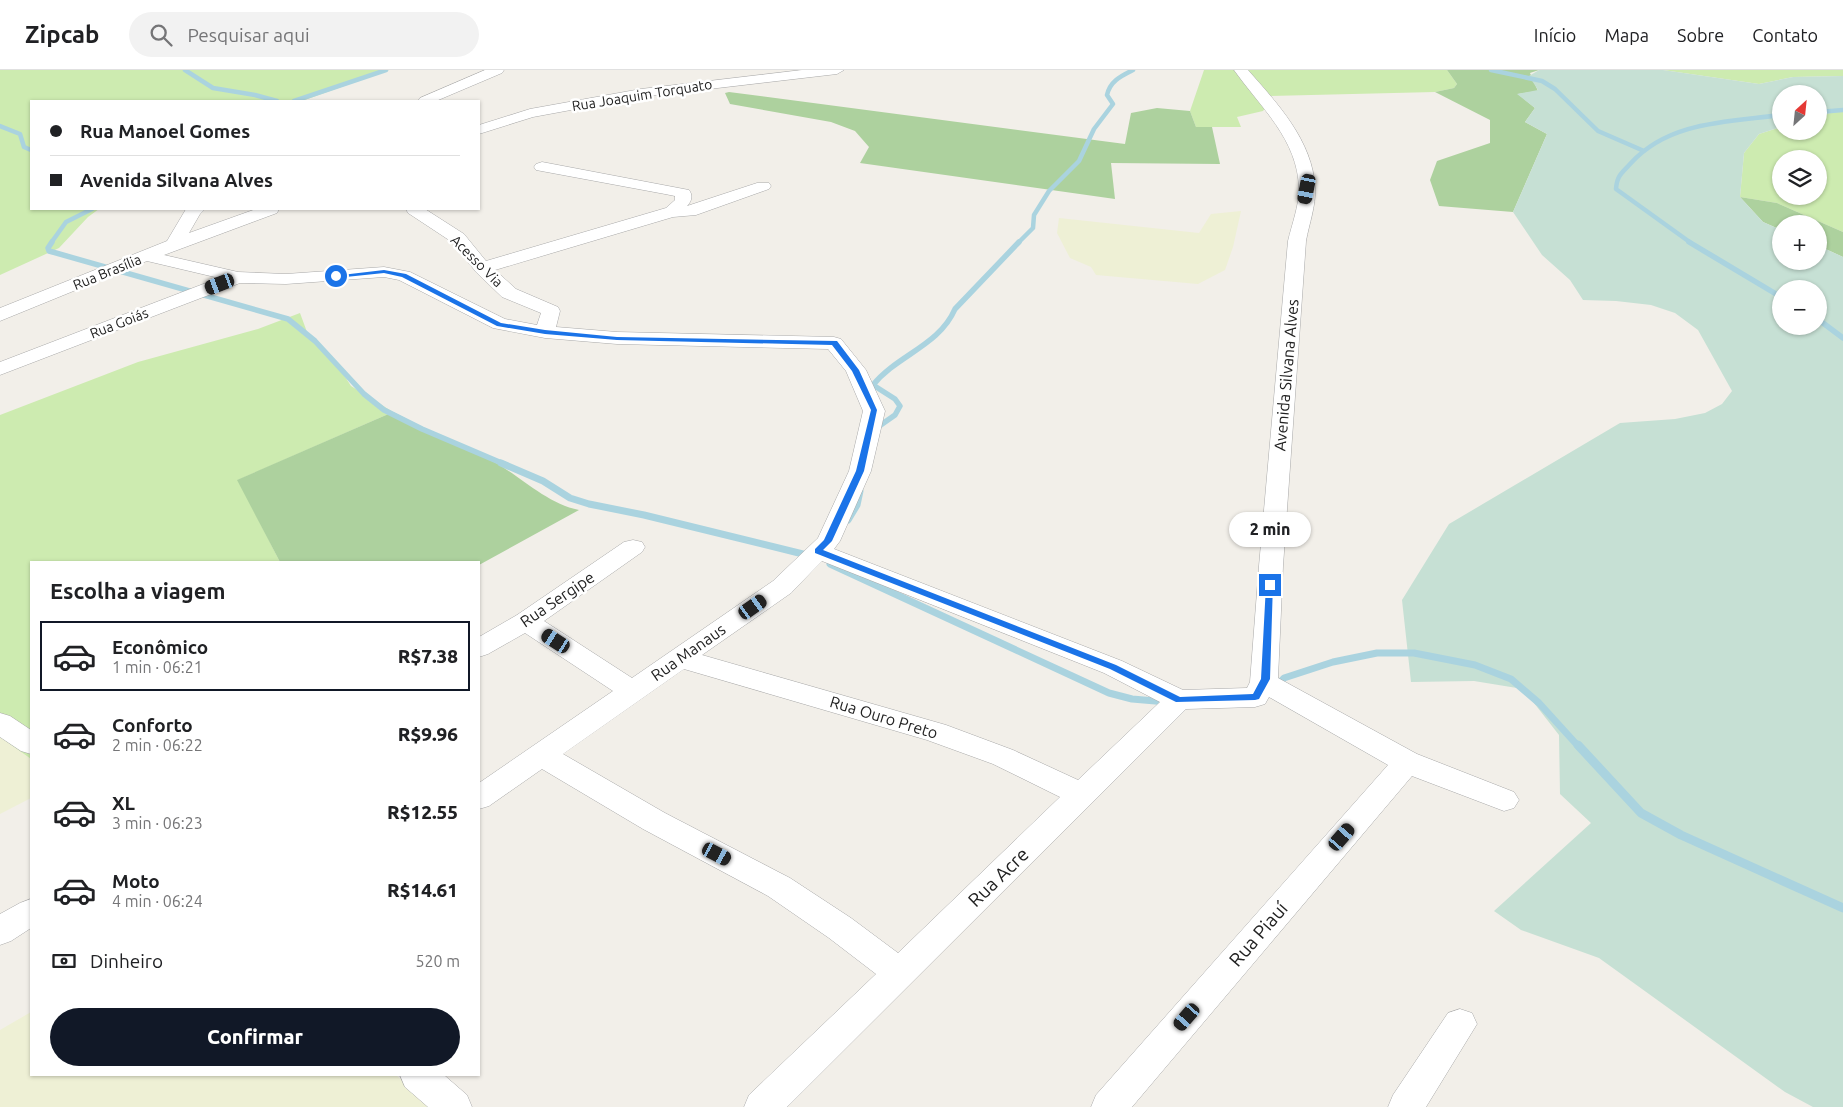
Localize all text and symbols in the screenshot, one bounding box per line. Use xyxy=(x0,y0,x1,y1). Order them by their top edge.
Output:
search box xyxy=(129,12,479,57)
text: Zipcab xyxy=(25,21,99,48)
icon: search xyxy=(147,21,175,49)
text: Pesquisar aqui xyxy=(187,24,310,46)
text: Início xyxy=(1534,25,1576,45)
text: Mapa xyxy=(1604,25,1649,45)
text: Sobre xyxy=(1677,25,1724,45)
text: Contato xyxy=(1752,25,1818,45)
street label: Rua Joaquim Torquato xyxy=(571,76,713,114)
north arrow xyxy=(1772,85,1828,140)
map controls xyxy=(1772,85,1827,335)
text: Rua Manoel Gomes xyxy=(80,120,250,142)
button: layers xyxy=(1772,150,1827,205)
text: Avenida Silvana Alves xyxy=(80,169,273,191)
car xyxy=(1296,173,1317,205)
button: + xyxy=(1772,215,1827,270)
street label: Acesso Via xyxy=(448,232,506,290)
street label: Rua Brasília xyxy=(71,251,143,293)
route start xyxy=(325,265,347,287)
car xyxy=(203,272,236,296)
button: − xyxy=(1772,280,1827,335)
street label: Avenida Silvana Alves xyxy=(1270,298,1302,452)
street label: Rua Goiás xyxy=(88,305,150,341)
callout: 2 min xyxy=(1229,512,1311,548)
text: 2 min xyxy=(1250,520,1290,538)
street label: Rua Sergipe xyxy=(517,568,597,630)
route end xyxy=(1259,574,1281,596)
text: Escolha a viagem xyxy=(50,578,225,603)
car xyxy=(736,592,769,622)
street label: Rua Manaus xyxy=(647,620,729,684)
car xyxy=(539,627,572,655)
icon: car xyxy=(52,634,97,679)
text: Econômico xyxy=(112,636,208,658)
text: R$7.38 xyxy=(398,645,458,667)
text: 1 min · 06:21 xyxy=(112,658,203,676)
street label: Rua Ouro Preto xyxy=(828,692,940,742)
icon: car xyxy=(52,712,97,757)
text: Conforto xyxy=(112,714,193,736)
text: R$9.96 xyxy=(398,723,458,745)
text: 2 min · 06:22 xyxy=(112,736,203,754)
icon: car xyxy=(52,790,97,835)
text: XL xyxy=(112,792,135,814)
text: R$12.55 xyxy=(387,801,458,823)
text: 3 min · 06:23 xyxy=(112,814,203,832)
car xyxy=(1326,821,1357,853)
car xyxy=(700,840,733,868)
street label: Rua Acre xyxy=(963,843,1033,911)
icon: car xyxy=(52,868,97,913)
text: Moto xyxy=(112,870,160,892)
text: R$14.61 xyxy=(387,879,458,901)
text: 4 min · 06:24 xyxy=(112,892,203,910)
street label: Rua Piauí xyxy=(1224,897,1292,971)
icon: cash xyxy=(50,947,78,975)
text: Dinheiro xyxy=(90,950,163,972)
text: 520 m xyxy=(415,952,460,970)
car xyxy=(1171,1001,1202,1033)
button: Confirmar xyxy=(50,1008,460,1066)

